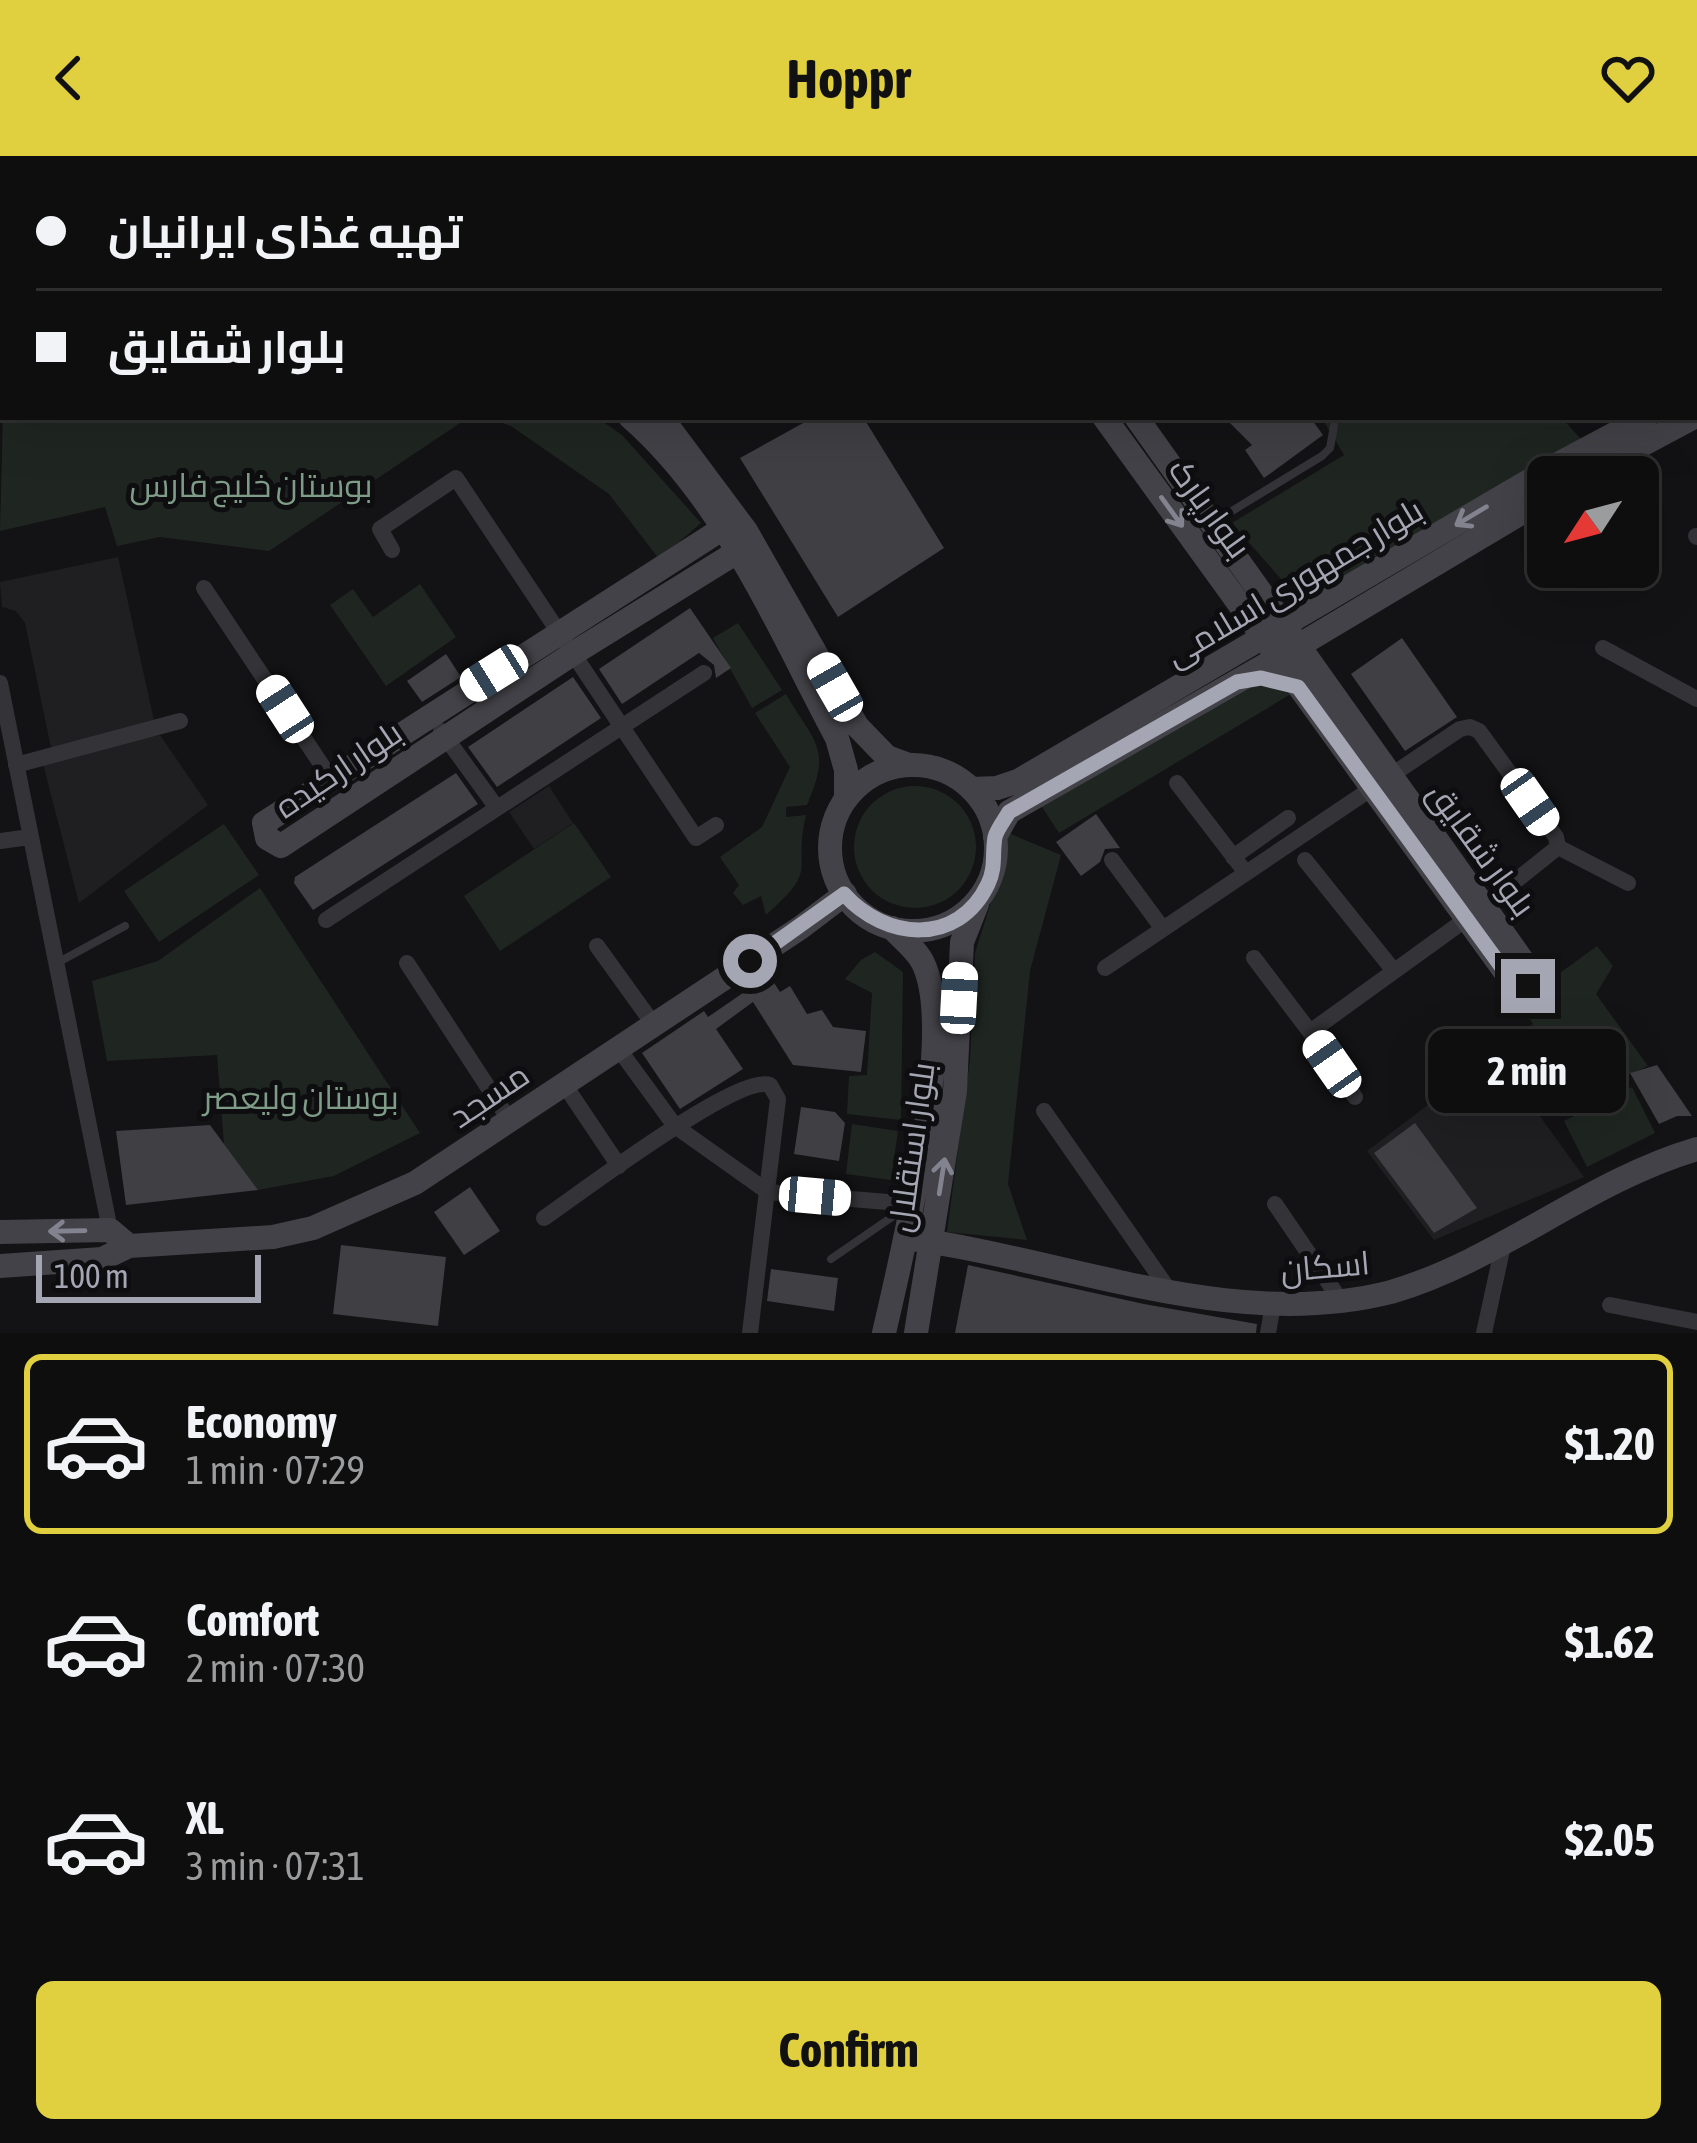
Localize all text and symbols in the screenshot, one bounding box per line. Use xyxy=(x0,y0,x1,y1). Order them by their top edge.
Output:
icon: back xyxy=(36,45,102,111)
icon: heart xyxy=(1595,45,1661,111)
text: Hoppr xyxy=(787,48,910,109)
text: تهیه غذای ایرانیان xyxy=(108,206,462,258)
text: بلوار شقایق xyxy=(108,321,346,373)
street label: بلوار پارک xyxy=(1159,451,1259,567)
north arrow xyxy=(1527,456,1659,588)
map controls xyxy=(1527,456,1659,588)
park label: بوستان خلیج فارس xyxy=(130,466,372,508)
street label: بلوار جمهوری اسلامی xyxy=(1159,490,1430,675)
one-way arrow xyxy=(1159,495,1185,528)
one-way arrow xyxy=(1454,504,1489,528)
car xyxy=(454,639,534,707)
car xyxy=(801,647,869,727)
car xyxy=(250,669,320,749)
street label: بلوار ارکیده xyxy=(267,713,409,826)
car xyxy=(1495,762,1565,842)
street label: بلوار شقایق xyxy=(1419,775,1543,925)
route start xyxy=(723,934,777,988)
route end xyxy=(1501,959,1555,1013)
car xyxy=(939,961,979,1035)
car xyxy=(1297,1024,1367,1104)
callout: 2 min xyxy=(1429,1028,1627,1112)
text: 2 min xyxy=(1487,1049,1567,1093)
street label: مسجد xyxy=(442,1055,536,1135)
street label: بلوار استقلال xyxy=(880,1060,943,1235)
park label: بوستان ولیعصر xyxy=(201,1078,399,1117)
one-way arrow xyxy=(931,1157,954,1196)
car xyxy=(778,1175,852,1217)
one-way arrow xyxy=(48,1219,87,1242)
street label: اسکان xyxy=(1279,1243,1371,1290)
scale bar xyxy=(36,1249,261,1302)
text: 100 m xyxy=(54,1257,129,1295)
icon: car xyxy=(42,1390,150,1498)
text: Economy xyxy=(186,1396,337,1448)
text: $1.20 xyxy=(1565,1418,1655,1470)
text: 1 min · 07:29 xyxy=(186,1448,365,1492)
icon: car xyxy=(42,1588,150,1696)
text: Comfort xyxy=(186,1594,319,1646)
text: $1.62 xyxy=(1565,1616,1655,1668)
text: 2 min · 07:30 xyxy=(186,1646,365,1690)
icon: car xyxy=(42,1786,150,1894)
text: XL xyxy=(186,1792,224,1844)
text: $2.05 xyxy=(1565,1814,1655,1866)
text: 3 min · 07:31 xyxy=(186,1844,365,1888)
button: Confirm xyxy=(36,1981,1661,2119)

